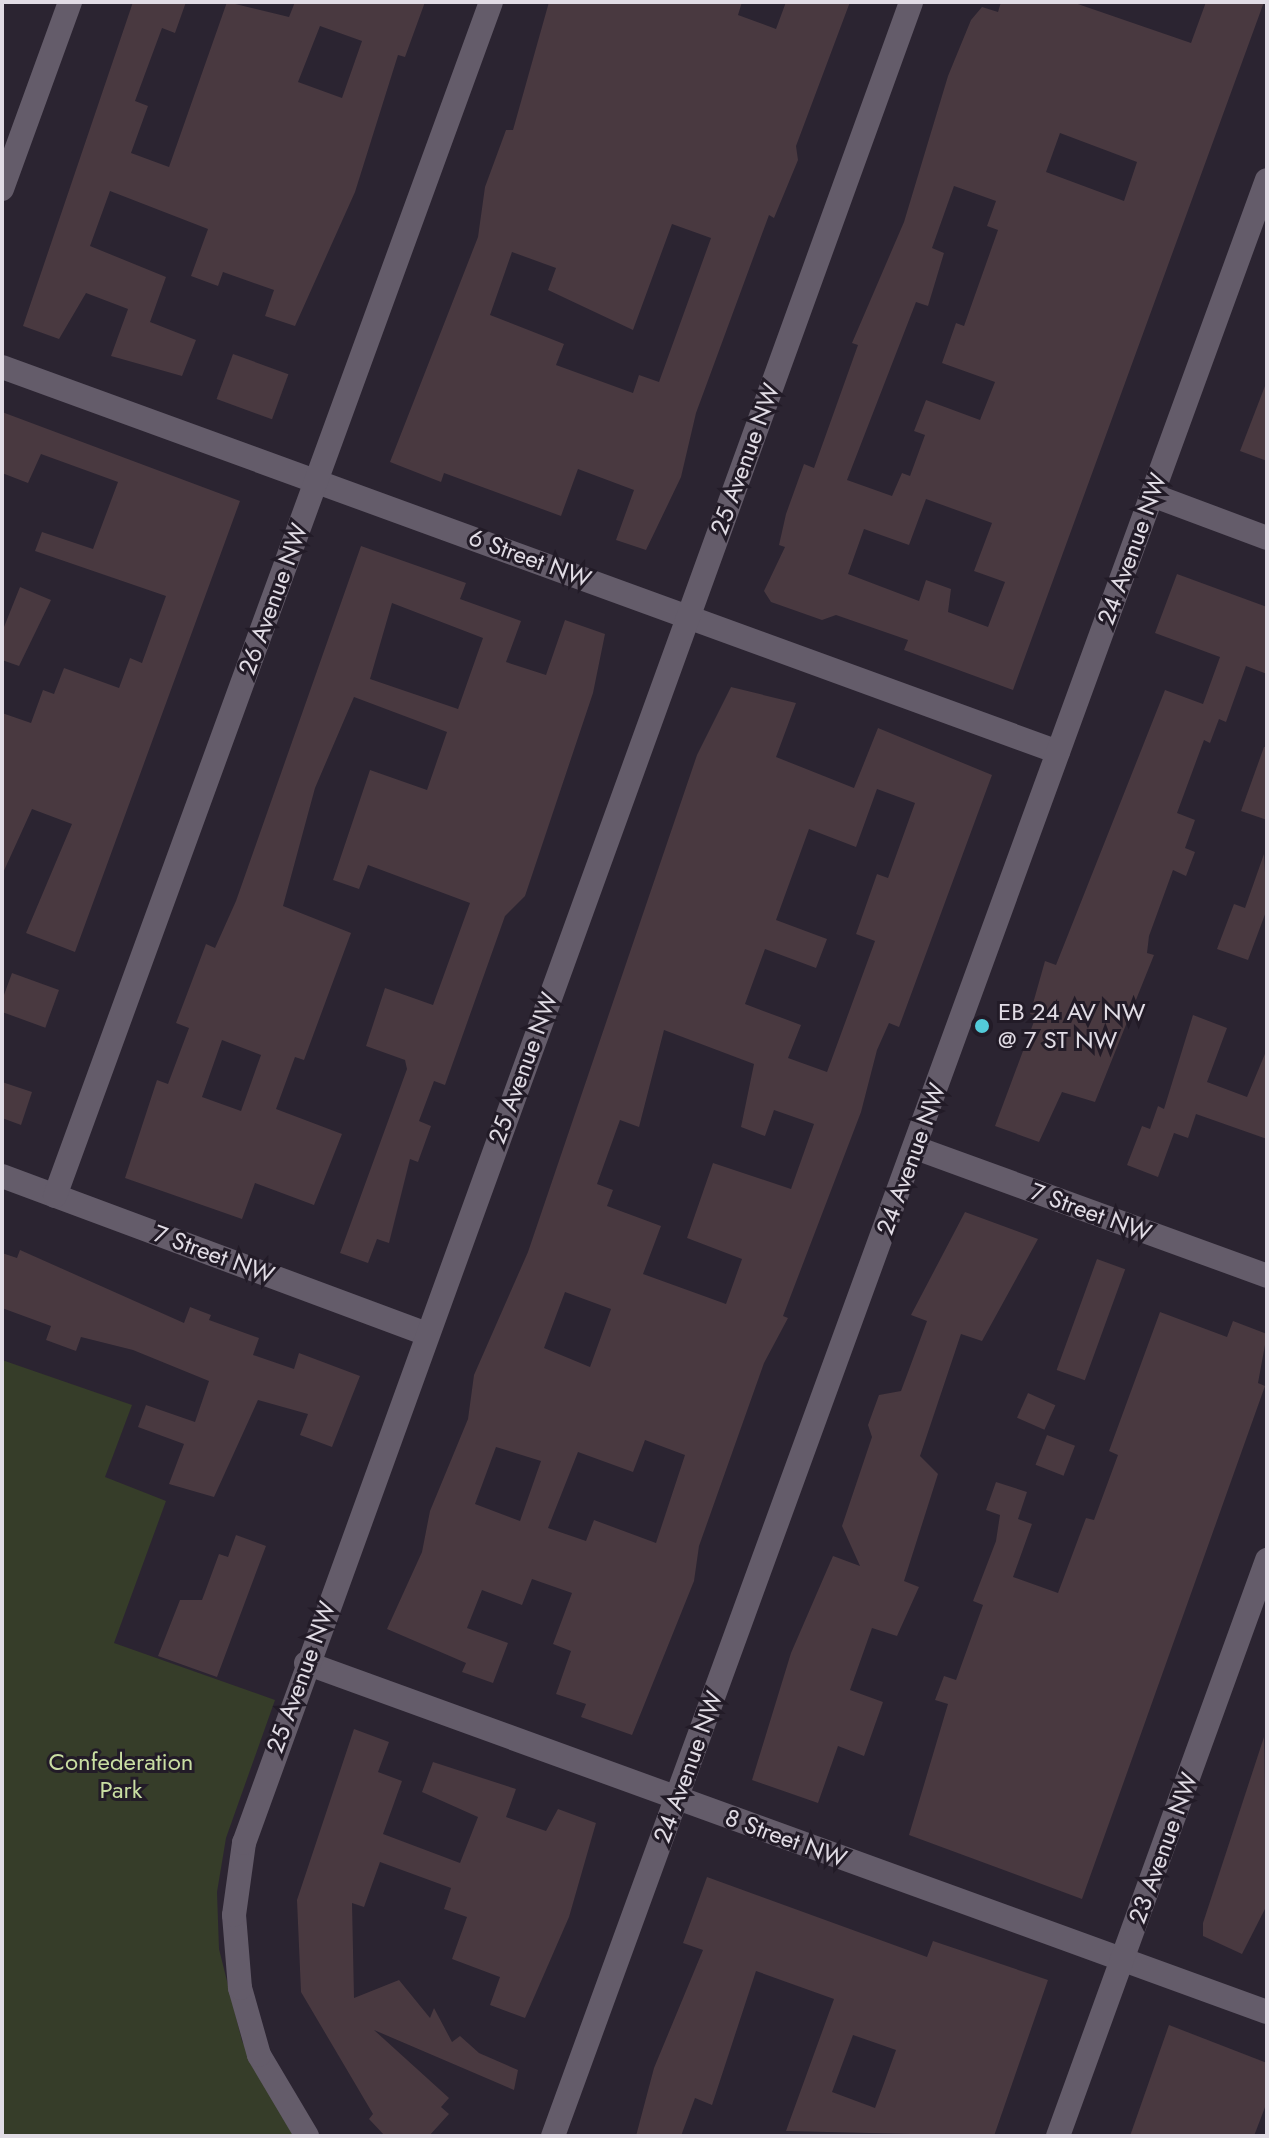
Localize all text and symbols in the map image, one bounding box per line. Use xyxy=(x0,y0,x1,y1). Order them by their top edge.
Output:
street label: 25 Avenue NW xyxy=(704,380,786,538)
street label: 24 Avenue NW xyxy=(1091,469,1173,629)
street label: 26 Avenue NW xyxy=(232,519,314,679)
street label: 6 Street NW xyxy=(465,523,595,593)
street label: 25 Avenue NW xyxy=(482,989,564,1147)
place label: EB 24 AV NW @ 7 ST NW xyxy=(998,998,1145,1054)
marker: EB 24 AV NW @ 7 ST NW xyxy=(973,1017,991,1035)
street label: 24 Avenue NW xyxy=(870,1079,952,1239)
street label: 7 Street NW xyxy=(1027,1177,1155,1247)
street label: 7 Street NW xyxy=(150,1219,278,1289)
street label: 25 Avenue NW xyxy=(260,1598,342,1756)
street label: 24 Avenue NW xyxy=(647,1687,729,1847)
park label: Confederation Park xyxy=(49,1748,193,1804)
street label: 23 Avenue NW xyxy=(1122,1769,1204,1927)
street label: 8 Street NW xyxy=(721,1803,851,1873)

